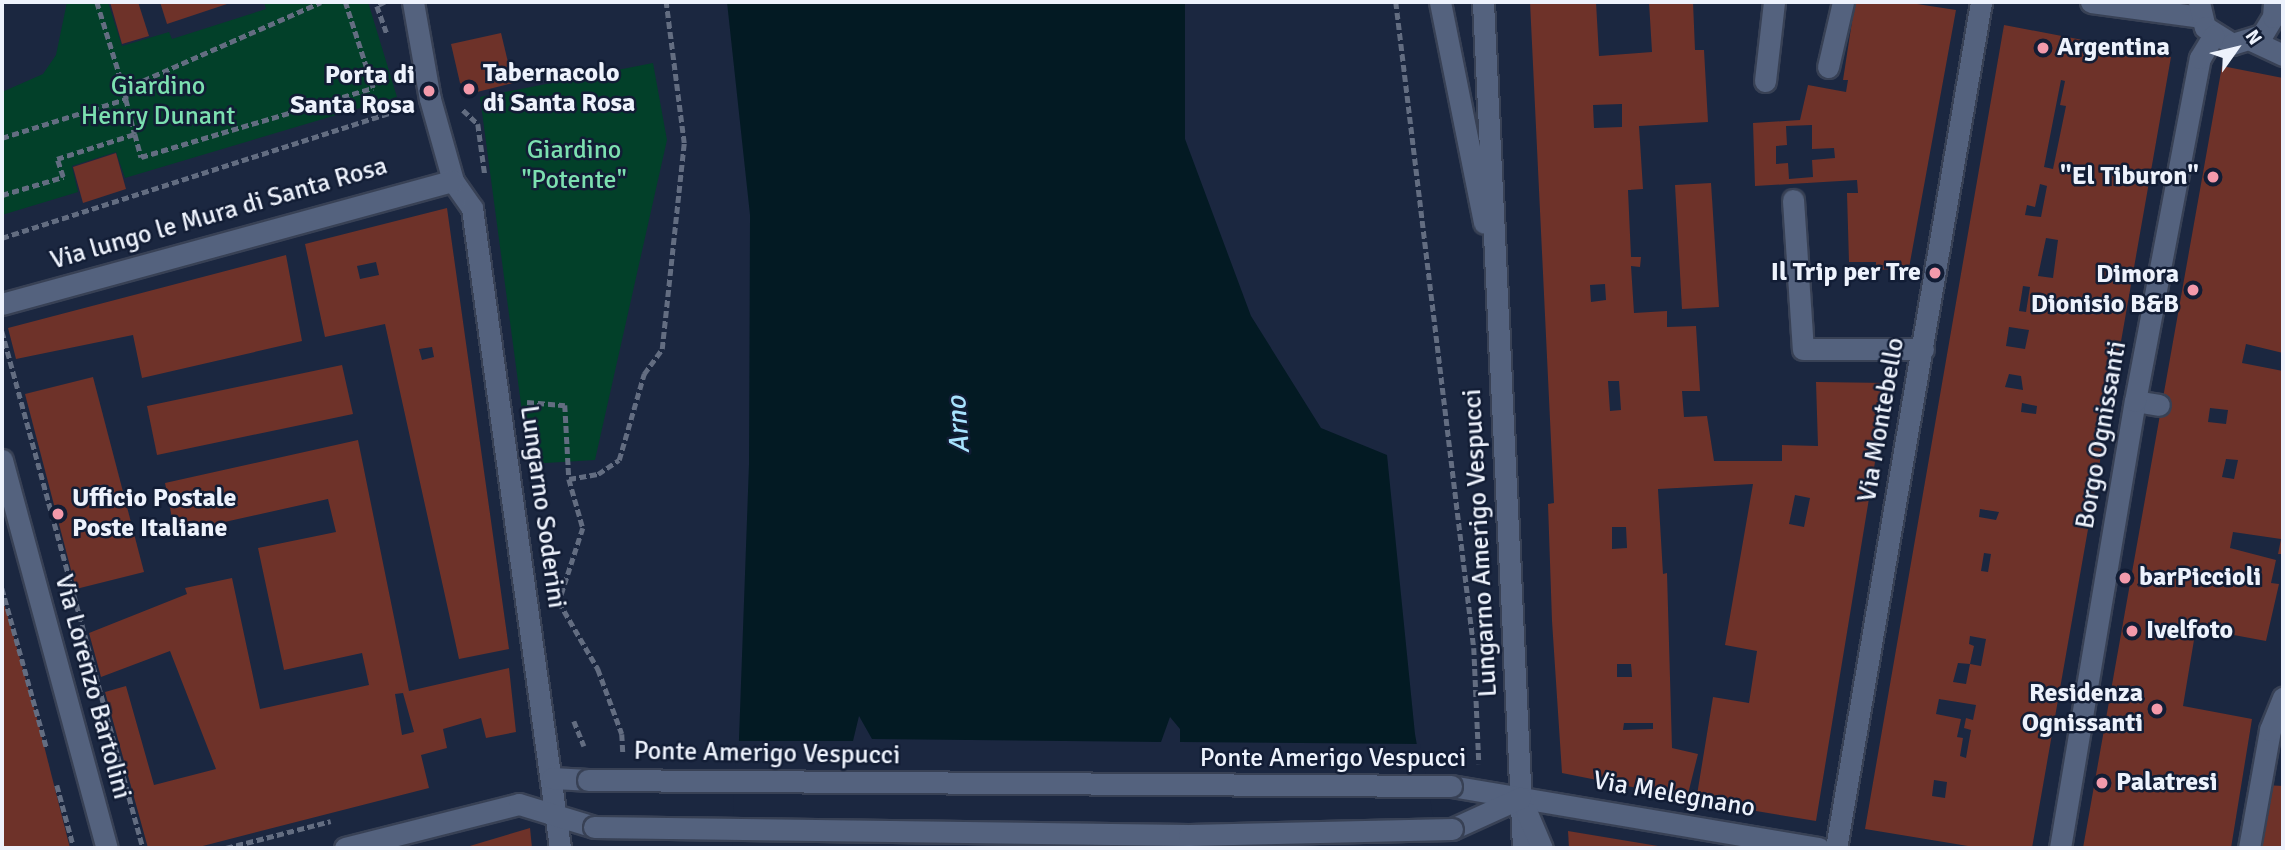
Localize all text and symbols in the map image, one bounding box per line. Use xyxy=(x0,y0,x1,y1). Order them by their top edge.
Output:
north arrow xyxy=(2201,14,2271,84)
text: N xyxy=(2240,25,2267,49)
place label: Argentina xyxy=(2057,32,2170,64)
marker: Argentina xyxy=(2035,40,2051,56)
place label: Tabernacolo di Santa Rosa xyxy=(483,58,635,119)
place label: Porta di Santa Rosa xyxy=(290,60,415,122)
park label: Giardino Henry Dunant xyxy=(81,71,235,132)
marker: Tabernacolo di Santa Rosa xyxy=(461,81,477,97)
marker: Porta di Santa Rosa xyxy=(421,83,437,99)
park label: Giardino "Potente" xyxy=(521,135,627,196)
street label: Via lungo le Mura di Santa Rosa xyxy=(47,151,391,277)
place label: "El Tiburon" xyxy=(2060,161,2199,193)
marker: "El Tiburon" xyxy=(2205,169,2221,185)
place label: Il Trip per Tre xyxy=(1771,257,1921,289)
place label: Dimora Dionisio B&B xyxy=(2031,259,2179,320)
marker: Il Trip per Tre xyxy=(1927,265,1943,281)
marker: Dimora Dionisio B&B xyxy=(2185,282,2201,298)
street label: Via Montebello xyxy=(1852,335,1912,505)
street label: Borgo Ognissanti xyxy=(2070,339,2134,531)
street label: Lungarno Amerigo Vespucci xyxy=(1457,388,1505,698)
water label: Arno xyxy=(939,395,977,455)
street label: Lungarno Soderini xyxy=(512,404,572,610)
place label: Ufficio Postale Poste Italiane xyxy=(72,483,237,544)
marker: Ufficio Postale Poste Italiane xyxy=(50,506,66,522)
place label: barPiccioli xyxy=(2139,562,2261,594)
marker: barPiccioli xyxy=(2117,570,2133,586)
street label: Via Lorenzo Bartolini xyxy=(47,571,137,803)
place label: Ivelfoto xyxy=(2146,615,2233,647)
marker: Ivelfoto xyxy=(2124,623,2140,639)
place label: Residenza Ognissanti xyxy=(2022,678,2143,740)
marker: Residenza Ognissanti xyxy=(2149,701,2165,717)
street label: Ponte Amerigo Vespucci xyxy=(633,736,901,772)
street label: Ponte Amerigo Vespucci xyxy=(1200,743,1466,775)
street label: Via Melegnano xyxy=(1591,765,1757,825)
place label: Palatresi xyxy=(2116,767,2217,799)
marker: Palatresi xyxy=(2094,775,2110,791)

